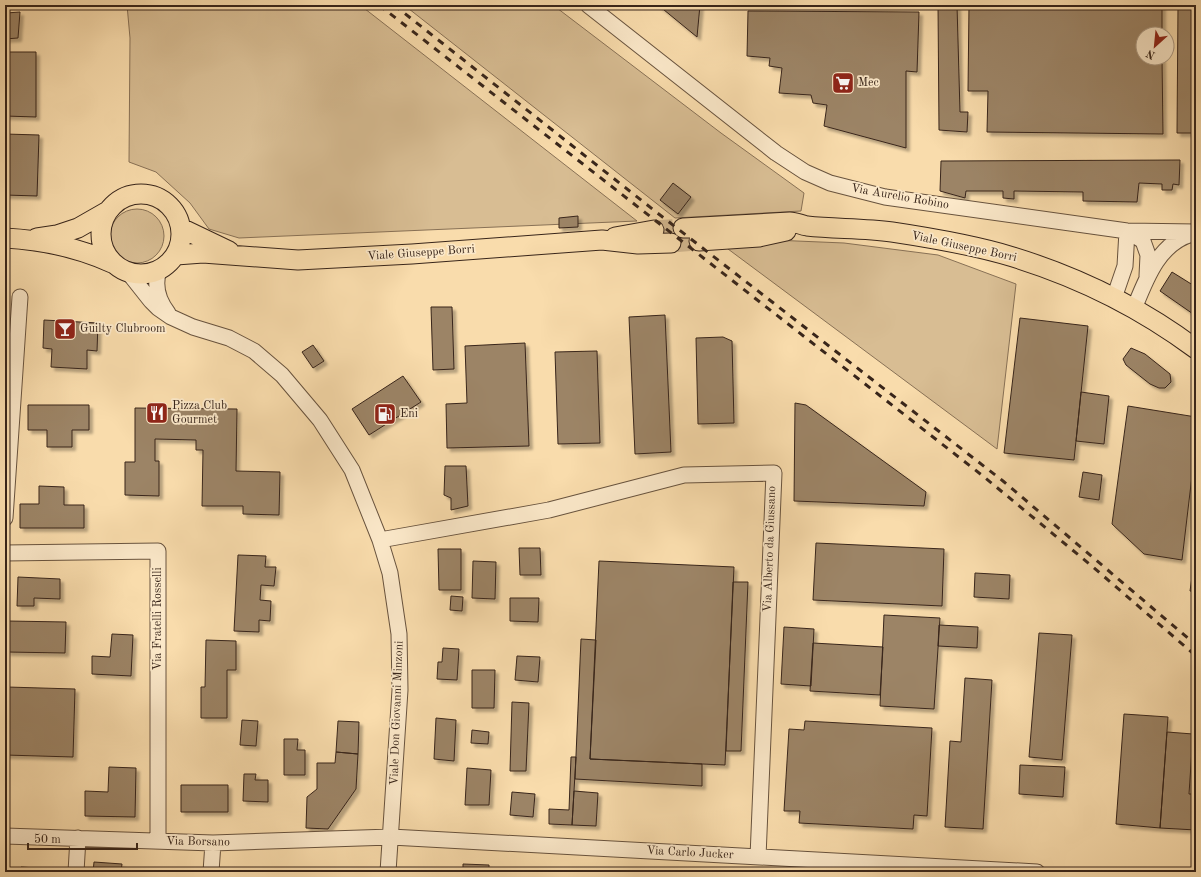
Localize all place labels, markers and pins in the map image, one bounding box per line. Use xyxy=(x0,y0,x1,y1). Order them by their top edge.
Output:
supermarket icon: Mec xyxy=(830,70,856,96)
place label: Mec xyxy=(858,77,879,89)
bar icon: Guilty Clubroom xyxy=(52,316,78,342)
place label: Guilty Clubroom xyxy=(80,323,166,335)
restaurant icon: Pizza Club Gourmet xyxy=(144,400,170,426)
place label: Pizza Club Gourmet xyxy=(172,400,227,426)
fuel station icon: Eni xyxy=(372,401,398,427)
place label: Eni xyxy=(400,408,418,420)

